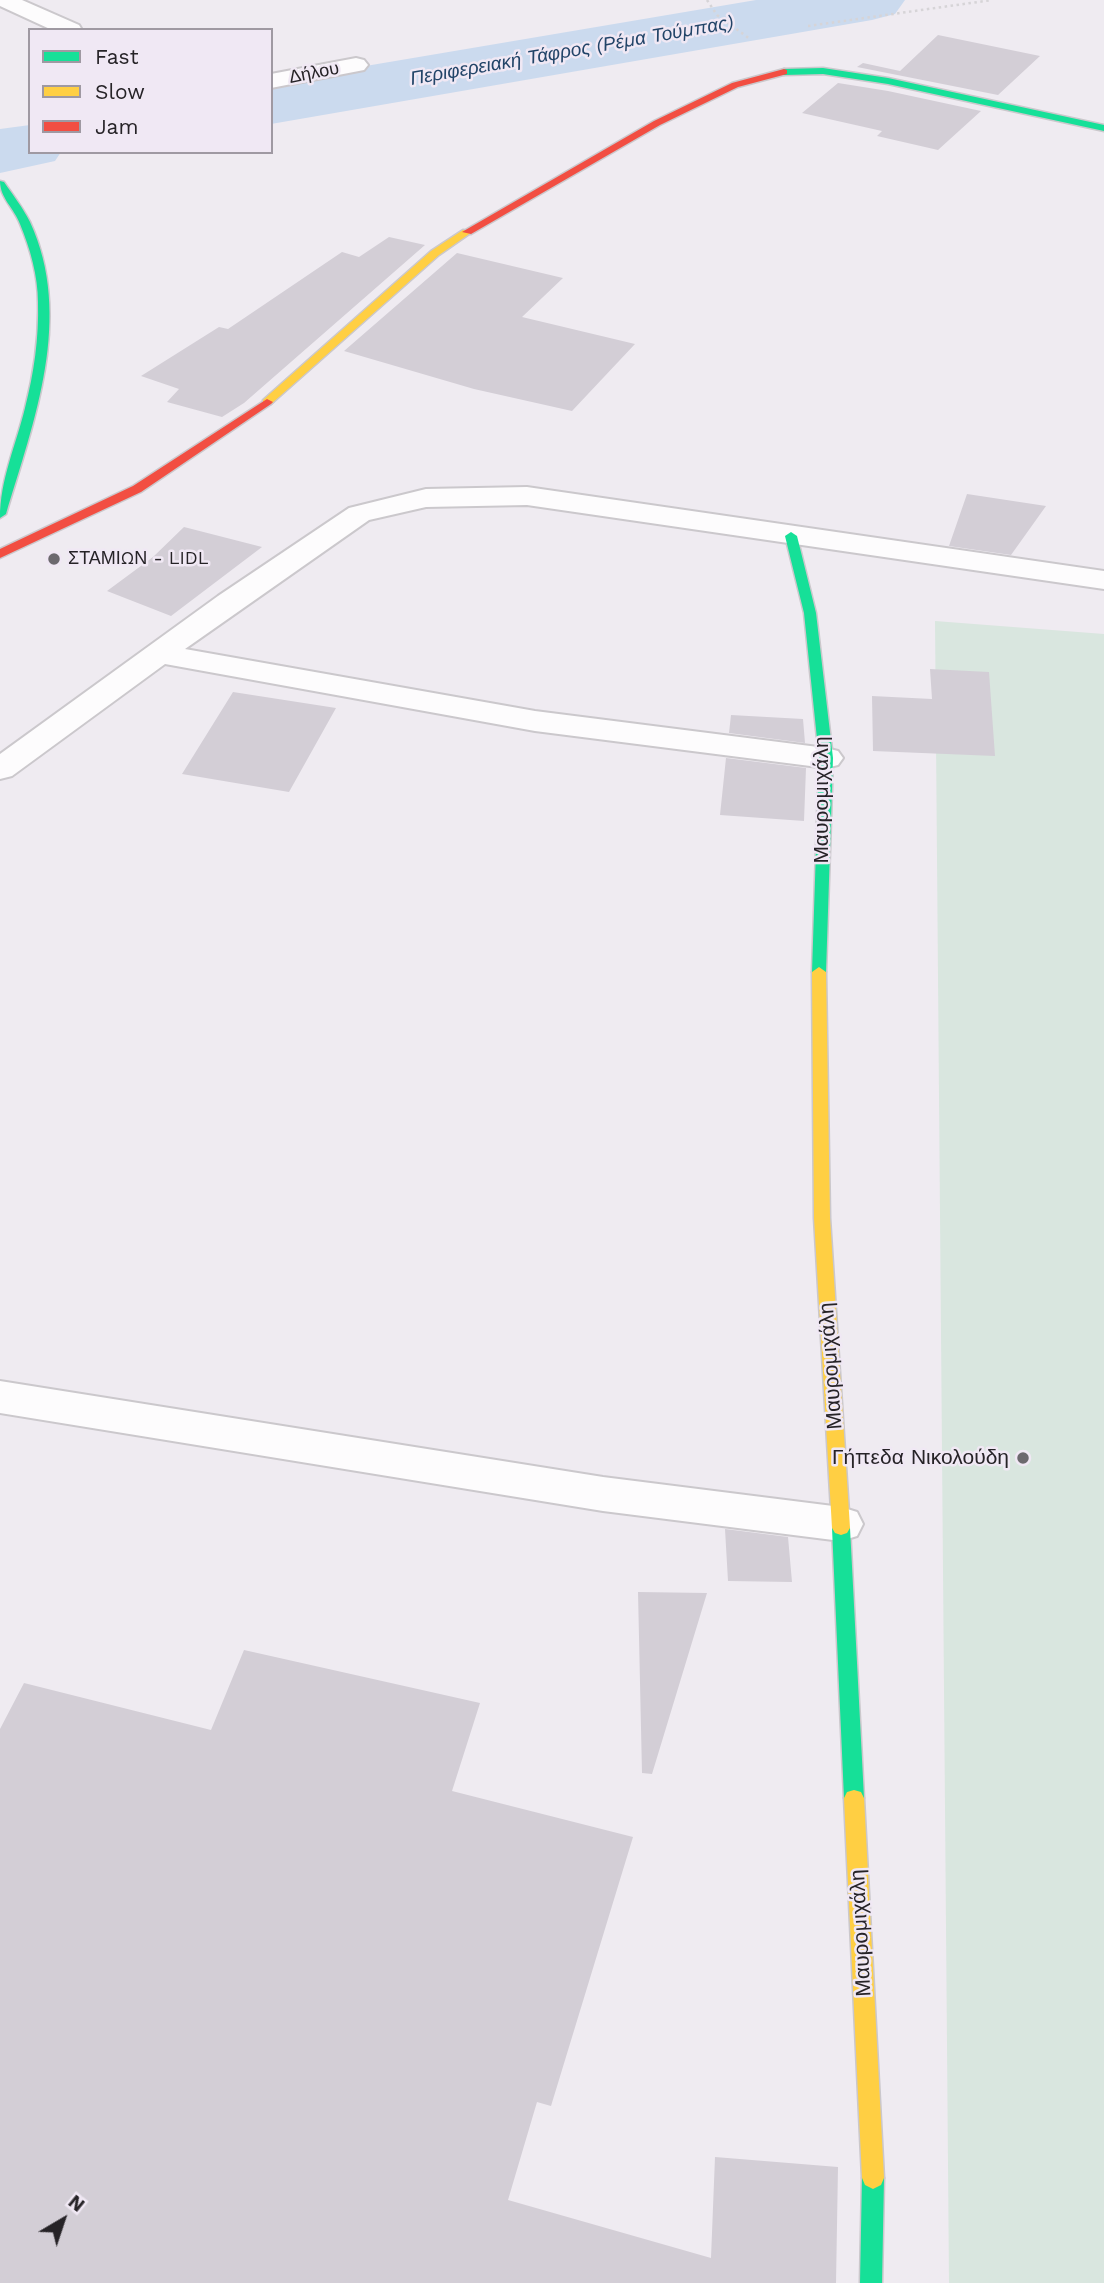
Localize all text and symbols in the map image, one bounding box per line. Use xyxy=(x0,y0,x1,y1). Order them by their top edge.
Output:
water label: Περιφερειακή Τάφρος (Ρέμα Τούμπας) xyxy=(409,11,735,91)
legend xyxy=(28,28,273,154)
text: Fast xyxy=(95,44,139,69)
street label: Δήλου xyxy=(287,58,341,88)
text: Slow xyxy=(95,79,145,104)
text: Jam xyxy=(95,114,138,139)
place label: ΣΤΑΜΙΩΝ - LIDL xyxy=(68,548,209,570)
marker: ΣΤΑΜΙΩΝ - LIDL xyxy=(46,551,62,567)
street label: Μαυρομιχάλη xyxy=(809,736,835,864)
street label: Μαυρομιχάλη xyxy=(814,1302,848,1430)
place label: Γήπεδα Νικολούδη xyxy=(832,1445,1009,1471)
marker: Γήπεδα Νικολούδη xyxy=(1015,1450,1031,1466)
street label: Μαυρομιχάλη xyxy=(845,1869,877,1997)
north arrow xyxy=(28,2185,98,2255)
text: N xyxy=(64,2190,89,2217)

